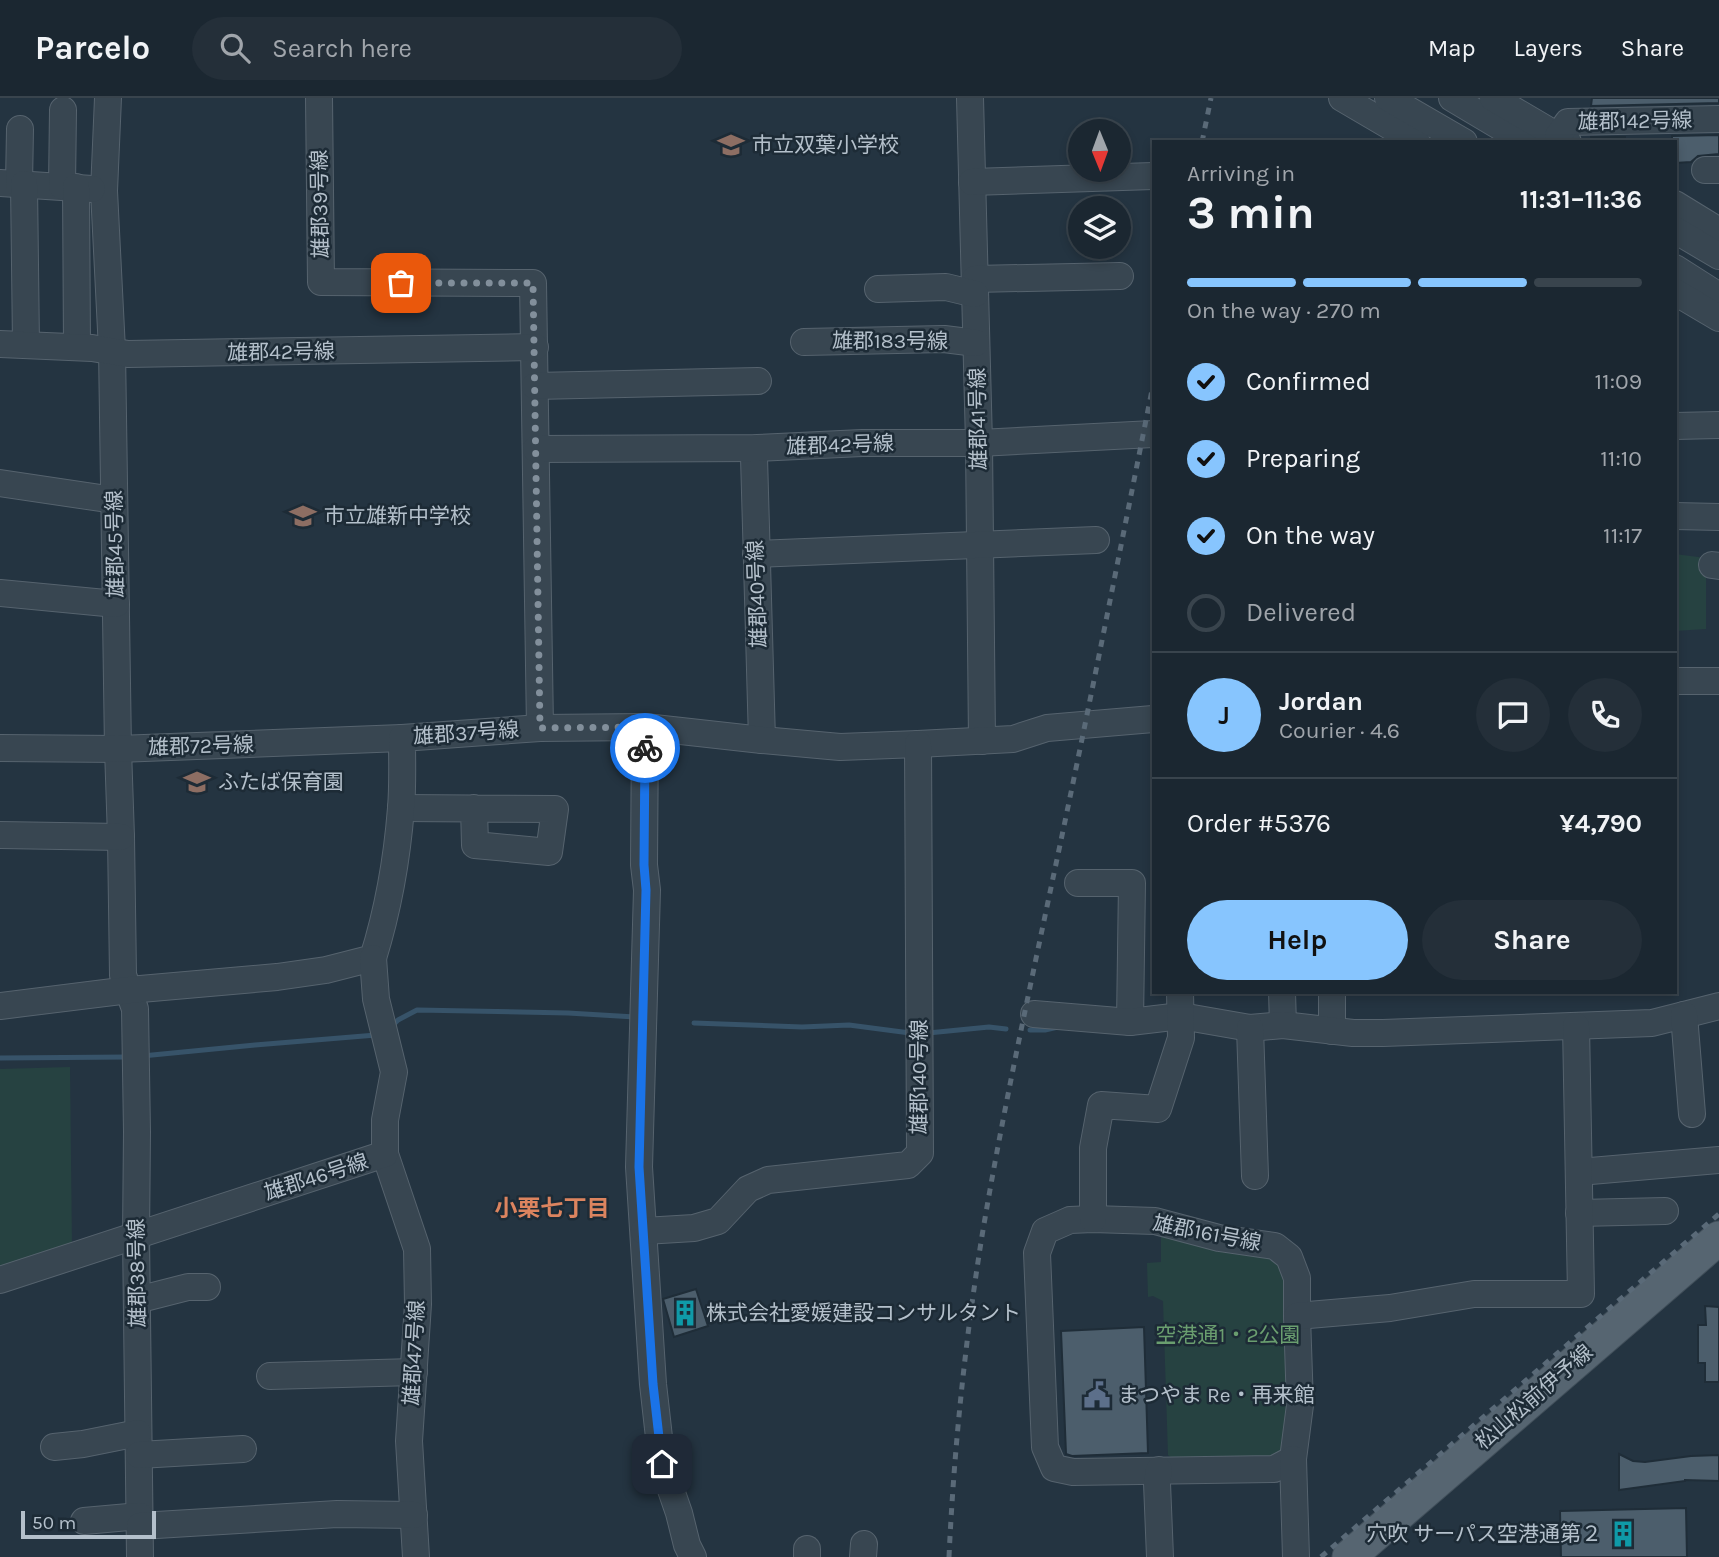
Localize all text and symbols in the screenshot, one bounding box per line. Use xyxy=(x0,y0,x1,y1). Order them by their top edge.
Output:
search box xyxy=(192,17,682,80)
text: Parcelo xyxy=(35,29,150,67)
icon: search xyxy=(216,29,254,67)
text: Search here xyxy=(272,33,412,64)
text: Map xyxy=(1428,34,1476,62)
text: Layers xyxy=(1514,34,1583,62)
text: Share xyxy=(1621,34,1684,62)
street label: 雄郡142号線 xyxy=(1577,108,1693,134)
north arrow xyxy=(1068,119,1130,182)
map controls xyxy=(1068,119,1131,259)
school or university icon: 市立双葉小学校 xyxy=(716,130,746,160)
place label: 市立双葉小学校 xyxy=(752,133,899,157)
street label: 雄郡39号線 xyxy=(307,150,333,258)
text: Arriving in xyxy=(1187,160,1295,187)
text: 11:31–11:36 xyxy=(1520,184,1642,215)
text: 3 min xyxy=(1187,186,1315,240)
button: layers xyxy=(1068,196,1131,259)
pin xyxy=(371,253,431,313)
icon: bag xyxy=(382,264,420,302)
text: On the way · 270 m xyxy=(1187,297,1381,324)
street label: 雄郡183号線 xyxy=(832,329,948,353)
street label: 雄郡42号線 xyxy=(227,339,335,365)
icon: check xyxy=(1187,363,1225,401)
text: Confirmed xyxy=(1246,366,1371,397)
street label: 雄郡41号線 xyxy=(965,367,991,471)
text: 11:09 xyxy=(1595,368,1642,395)
street label: 雄郡42号線 xyxy=(786,431,894,459)
icon: check xyxy=(1187,440,1225,478)
text: Preparing xyxy=(1246,443,1360,474)
text: 11:10 xyxy=(1600,445,1642,472)
street label: 雄郡45号線 xyxy=(102,490,128,598)
school or university icon: 市立雄新中学校 xyxy=(288,501,318,531)
place label: 市立雄新中学校 xyxy=(324,504,471,528)
icon: check xyxy=(1187,517,1225,555)
text: On the way xyxy=(1246,520,1375,551)
text: 11:17 xyxy=(1603,522,1642,549)
street label: 雄郡40号線 xyxy=(743,540,771,648)
text: Delivered xyxy=(1246,597,1356,628)
button: chat xyxy=(1476,678,1550,752)
button: phone xyxy=(1568,678,1642,752)
text: Jordan xyxy=(1279,686,1363,717)
text: J xyxy=(1218,700,1230,731)
courier xyxy=(610,713,680,783)
street label: 雄郡37号線 xyxy=(412,717,520,749)
text: Courier · 4.6 xyxy=(1279,717,1400,744)
icon: bike xyxy=(626,729,664,767)
street label: 雄郡72号線 xyxy=(148,732,254,760)
school or university icon: ふたば保育園 xyxy=(182,767,212,797)
place label: ふたば保育園 xyxy=(218,770,344,794)
text: Order #5376 xyxy=(1187,808,1331,839)
text: ¥4,790 xyxy=(1559,808,1642,839)
button: Help xyxy=(1187,900,1408,980)
button: Share xyxy=(1422,900,1642,980)
street label: 雄郡140号線 xyxy=(907,1019,931,1135)
street label: 雄郡46号線 xyxy=(261,1149,371,1205)
district label: 小栗七丁目 xyxy=(495,1195,610,1222)
street label: 雄郡161号線 xyxy=(1151,1211,1263,1255)
street label: 雄郡38号線 xyxy=(124,1218,150,1328)
building icon: 株式会社愛媛建設コンサルタント xyxy=(670,1298,700,1328)
street label: 雄郡47号線 xyxy=(399,1300,429,1406)
place label: 株式会社愛媛建設コンサルタント xyxy=(706,1301,1021,1325)
park label: 空港通1・2公園 xyxy=(1155,1323,1301,1347)
street label: 松山松前伊予線 xyxy=(1471,1340,1597,1454)
public building icon: まつやま Re・再来館 xyxy=(1082,1380,1112,1410)
place label: まつやま Re・再来館 xyxy=(1118,1383,1315,1407)
pin xyxy=(632,1434,692,1494)
icon: home xyxy=(643,1445,681,1483)
scale bar xyxy=(21,1508,156,1540)
text: 50 m xyxy=(32,1512,76,1534)
building icon: 穴吹 サーパス空港通第２ xyxy=(1608,1519,1638,1549)
place label: 穴吹 サーパス空港通第２ xyxy=(1366,1522,1602,1546)

